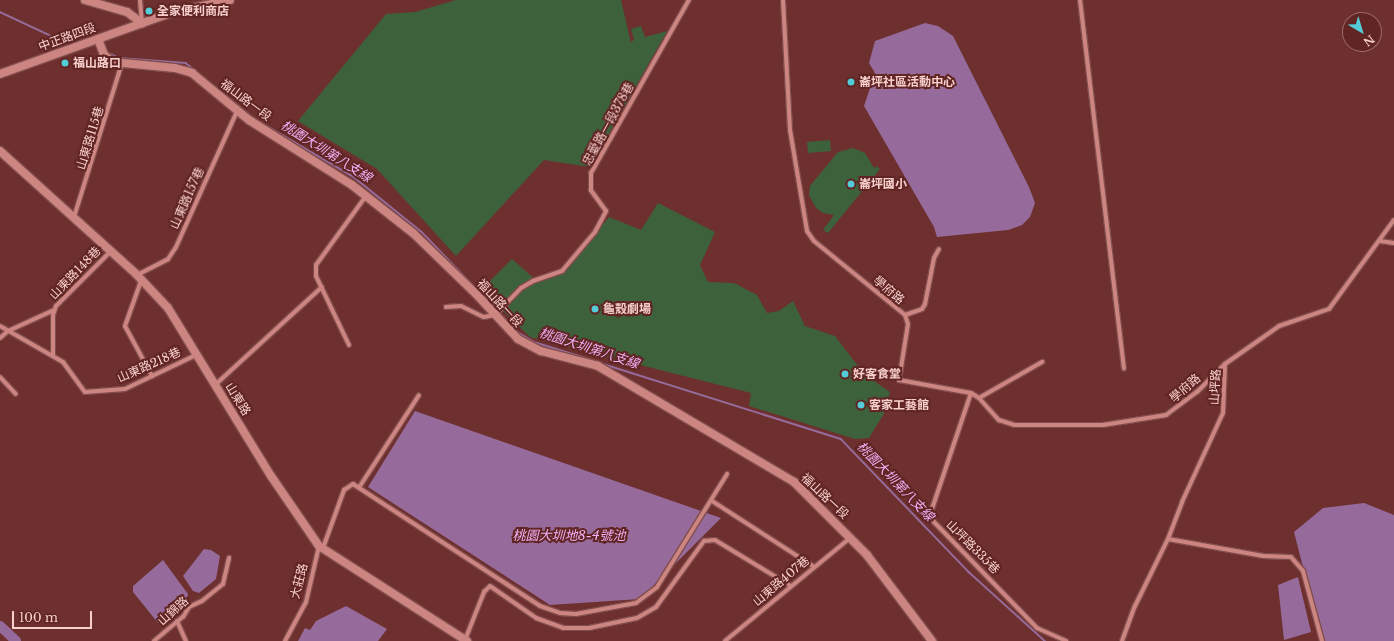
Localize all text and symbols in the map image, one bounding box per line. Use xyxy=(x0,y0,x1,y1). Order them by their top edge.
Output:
place label: 全家便利商店 xyxy=(157,4,229,18)
marker: 全家便利商店 xyxy=(144,6,154,16)
north arrow xyxy=(1342,12,1382,52)
street label: 中正路四段 xyxy=(36,20,98,54)
text: N xyxy=(1360,32,1377,49)
place label: 福山路口 xyxy=(73,56,121,70)
marker: 福山路口 xyxy=(60,58,70,68)
place label: 崙坪社區活動中心 xyxy=(859,75,955,89)
street label: 福山路一段 xyxy=(218,76,274,124)
marker: 崙坪社區活動中心 xyxy=(846,77,856,87)
street label: 忠愛路一段378巷 xyxy=(579,80,637,168)
street label: 山東路115巷 xyxy=(74,105,106,171)
water label: 桃園大圳第八支線 xyxy=(278,118,374,186)
street label: 山東路157巷 xyxy=(167,165,207,231)
place label: 崙坪國小 xyxy=(859,177,907,191)
marker: 崙坪國小 xyxy=(846,179,856,189)
street label: 山東路148巷 xyxy=(46,244,104,302)
street label: 學府路 xyxy=(871,273,907,307)
street label: 福山路一段 xyxy=(474,276,526,330)
place label: 龜殼劇場 xyxy=(603,302,651,316)
marker: 龜殼劇場 xyxy=(590,304,600,314)
water label: 桃園大圳第八支線 xyxy=(537,326,641,372)
street label: 山東路218巷 xyxy=(115,345,183,385)
place label: 好客食堂 xyxy=(853,367,901,381)
marker: 好客食堂 xyxy=(840,369,850,379)
street label: 山坪路 xyxy=(1207,369,1223,405)
street label: 學府路 xyxy=(1167,371,1203,405)
street label: 山東路 xyxy=(222,380,254,418)
place label: 客家工藝館 xyxy=(869,398,929,412)
marker: 客家工藝館 xyxy=(856,400,866,410)
water label: 桃園大圳第八支線 xyxy=(853,439,937,525)
street label: 福山路一段 xyxy=(798,470,852,522)
street label: 山坪路335巷 xyxy=(943,517,1003,577)
water label: 桃園大圳地8-4號池 xyxy=(513,528,625,544)
street label: 山東路407巷 xyxy=(750,553,812,609)
street label: 大莊路 xyxy=(288,562,310,600)
street label: 山錦路 xyxy=(155,594,191,628)
scale bar xyxy=(14,603,94,629)
text: 100 m xyxy=(19,610,58,625)

